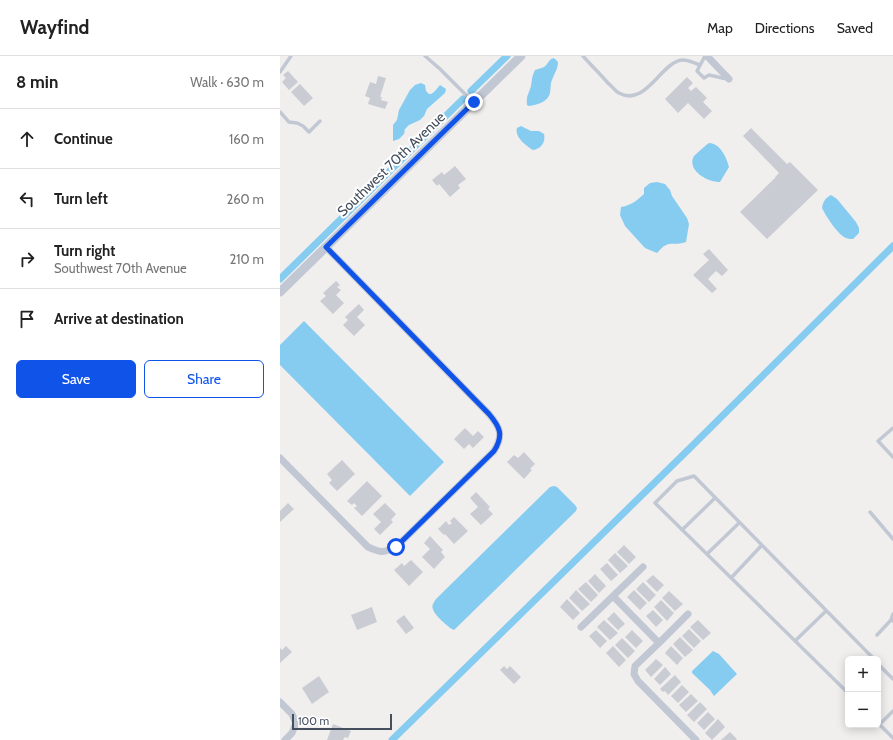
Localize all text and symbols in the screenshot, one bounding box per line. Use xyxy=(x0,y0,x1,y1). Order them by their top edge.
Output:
text: Wayfind xyxy=(20,16,89,39)
text: Map xyxy=(707,19,733,37)
text: Directions xyxy=(755,19,815,37)
text: Saved xyxy=(837,19,873,37)
text: 8 min xyxy=(16,72,58,92)
text: Walk · 630 m xyxy=(190,74,264,90)
route end xyxy=(465,93,483,111)
street label: Southwest 70th Avenue xyxy=(333,108,449,220)
icon: ahead xyxy=(16,128,38,150)
text: Continue xyxy=(54,130,113,148)
text: 160 m xyxy=(229,131,264,147)
icon: left xyxy=(16,188,38,210)
text: Turn left xyxy=(54,190,108,208)
text: 260 m xyxy=(226,191,264,207)
text: Turn right xyxy=(54,242,115,260)
icon: right xyxy=(16,248,38,270)
text: 210 m xyxy=(230,251,264,267)
text: Southwest 70th Avenue xyxy=(54,260,187,276)
icon: arrive xyxy=(16,308,38,330)
text: Arrive at destination xyxy=(54,310,184,328)
button: Save xyxy=(16,360,136,398)
button: Share xyxy=(144,360,264,398)
route start xyxy=(387,538,405,556)
map controls xyxy=(845,656,881,728)
button: + xyxy=(845,656,881,692)
button: − xyxy=(845,692,881,728)
scale bar xyxy=(292,712,392,731)
text: 100 m xyxy=(298,714,329,728)

